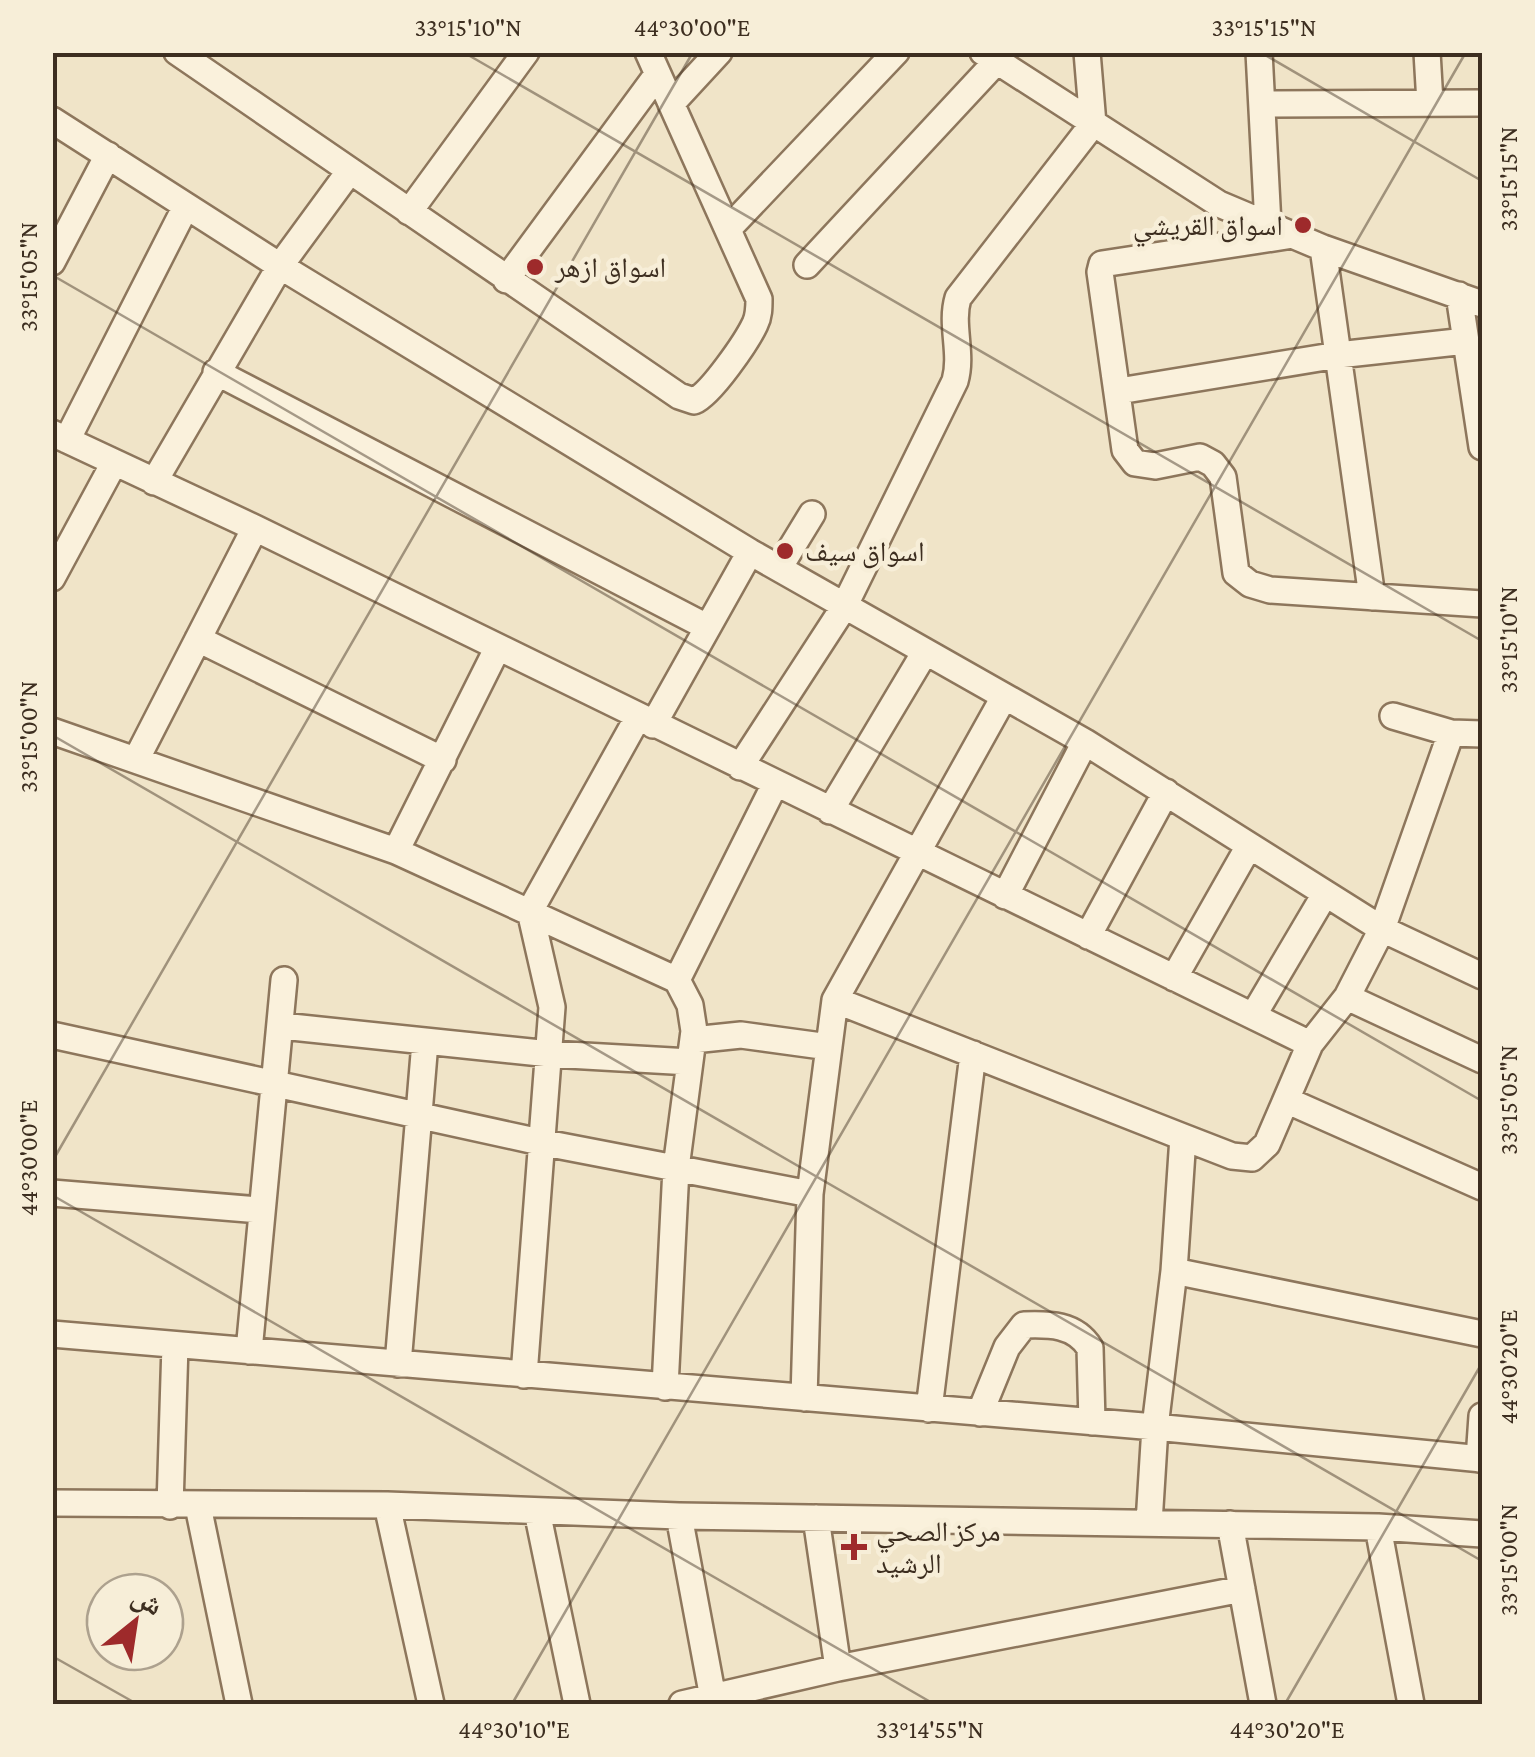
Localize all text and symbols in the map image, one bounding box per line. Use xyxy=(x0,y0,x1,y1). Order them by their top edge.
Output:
text: 33°15'10"N xyxy=(414,14,522,41)
text: 44°30'00"E xyxy=(634,14,750,41)
text: 33°15'15"N xyxy=(1211,14,1317,41)
text: 33°15'15"N xyxy=(1495,126,1522,232)
place label: اسواق القريشي xyxy=(1133,210,1283,248)
marker: اسواق القريشي xyxy=(1292,214,1314,236)
text: 33°15'05"N xyxy=(15,222,42,332)
place label: اسواق ازهر xyxy=(554,252,666,285)
marker: اسواق ازهر xyxy=(524,256,546,278)
place label: اسواق سيف xyxy=(805,536,925,569)
marker: اسواق سيف xyxy=(774,540,796,562)
text: 33°15'10"N xyxy=(1495,586,1522,694)
text: 33°15'00"N xyxy=(15,681,42,793)
text: 33°15'05"N xyxy=(1495,1045,1522,1155)
text: 44°30'00"E xyxy=(15,1100,42,1216)
text: 44°30'20"E xyxy=(1495,1310,1522,1424)
text: 33°15'00"N xyxy=(1495,1504,1522,1616)
place label: مركز الصحي الرشيد xyxy=(876,1516,1001,1579)
marker: مركز الصحي الرشيد xyxy=(841,1534,867,1560)
north arrow xyxy=(85,1572,185,1672)
text: ش xyxy=(126,1580,168,1623)
text: 44°30'10"E xyxy=(458,1716,570,1743)
text: 33°14'55"N xyxy=(876,1716,984,1743)
text: 44°30'20"E xyxy=(1230,1716,1344,1743)

